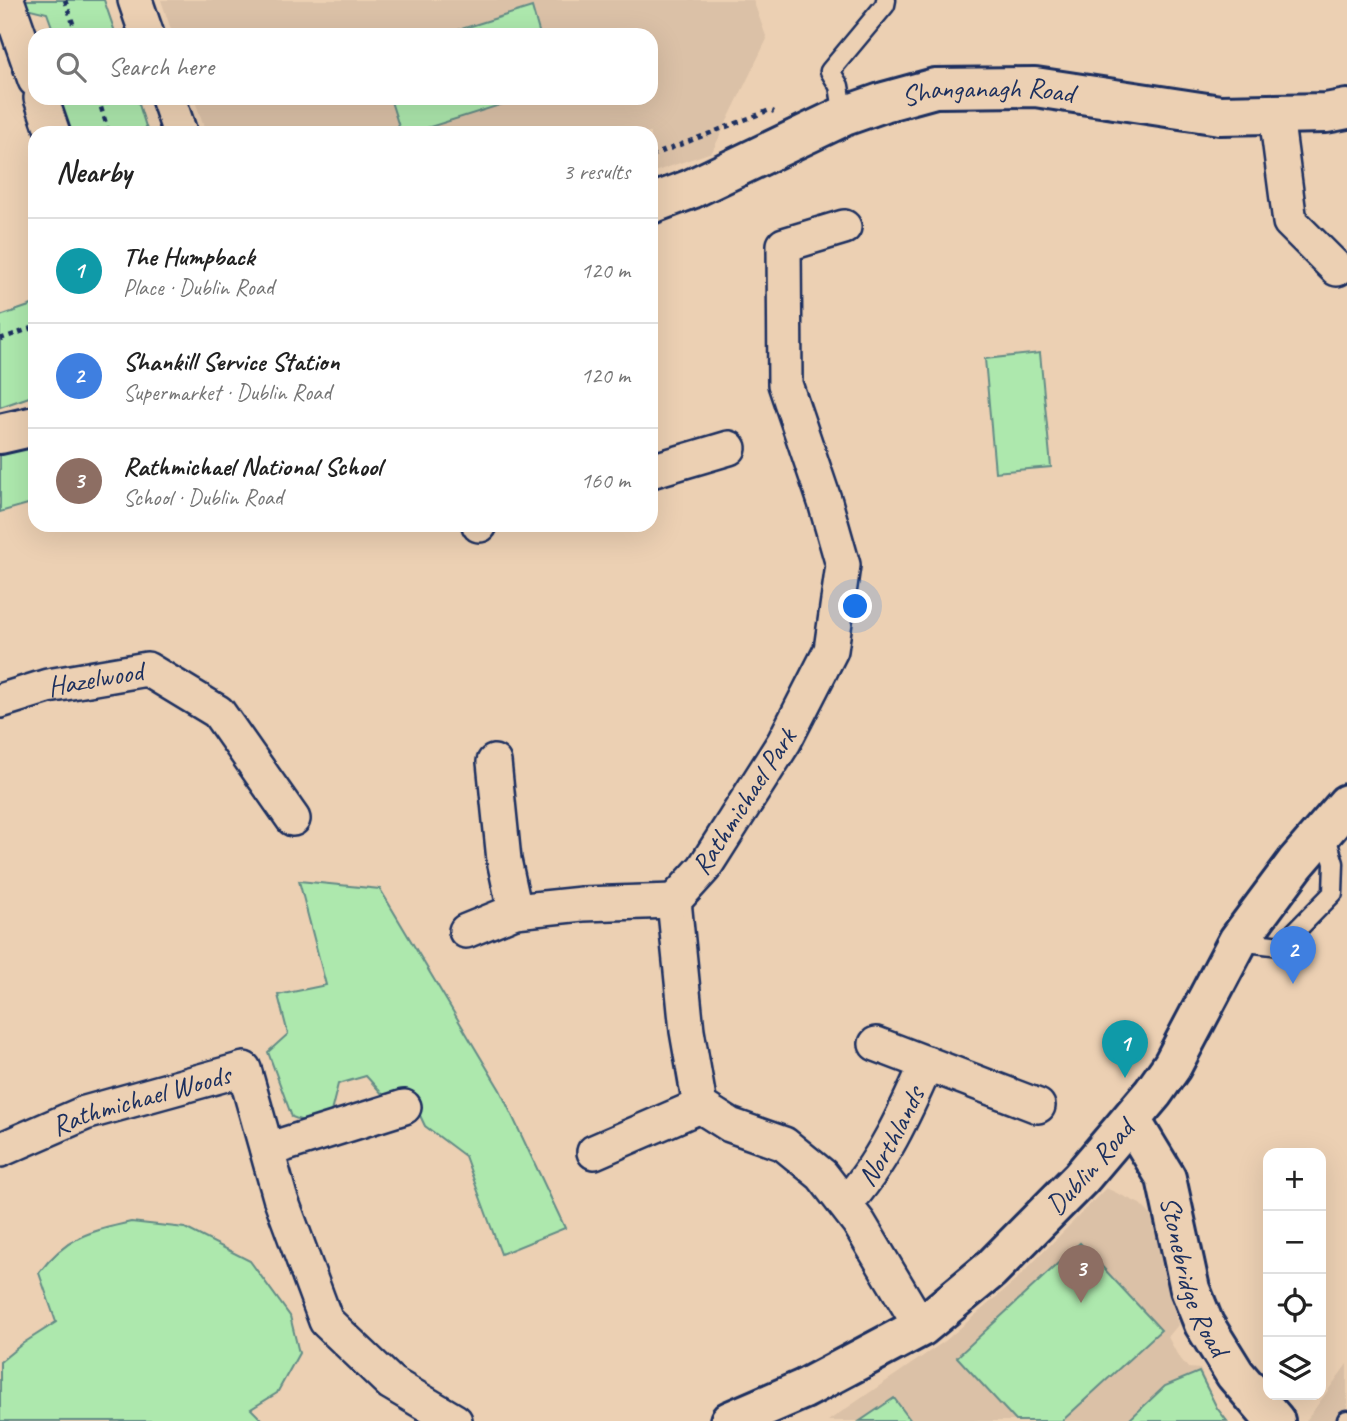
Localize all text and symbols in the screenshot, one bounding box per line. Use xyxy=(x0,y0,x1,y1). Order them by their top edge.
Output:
search box xyxy=(28,28,658,105)
icon: search xyxy=(52,48,90,86)
text: Search here xyxy=(108,50,214,83)
street label: Shanganagh Road xyxy=(897,70,1080,114)
text: Nearby xyxy=(56,153,132,191)
text: 3 results xyxy=(563,157,630,186)
text: The Humpback xyxy=(123,240,254,273)
text: 1 xyxy=(74,256,84,285)
text: 120 m xyxy=(581,256,630,285)
text: Place · Dublin Road xyxy=(123,273,274,302)
text: Shankill Service Station xyxy=(123,345,339,378)
text: 2 xyxy=(74,361,84,390)
text: 120 m xyxy=(581,361,630,390)
text: Supermarket · Dublin Road xyxy=(123,378,331,407)
text: Rathmichael National School xyxy=(123,450,382,483)
text: 3 xyxy=(74,466,84,495)
text: 160 m xyxy=(581,466,630,495)
text: School · Dublin Road xyxy=(123,483,283,512)
your location xyxy=(838,589,872,623)
street label: Hazelwood xyxy=(45,652,149,704)
street label: Rathmichael Park xyxy=(683,720,805,881)
pin: 2 xyxy=(1270,926,1316,984)
pin: 1 xyxy=(1102,1020,1148,1078)
street label: Rathmichael Woods xyxy=(46,1056,237,1144)
street label: Northlands xyxy=(849,1079,933,1193)
street label: Dublin Road xyxy=(1038,1109,1144,1222)
map controls xyxy=(1263,1148,1326,1400)
button: + xyxy=(1263,1148,1326,1211)
street label: Stonebridge Road xyxy=(1152,1193,1239,1366)
button: − xyxy=(1263,1211,1326,1274)
pin: 3 xyxy=(1058,1245,1104,1303)
button: locate xyxy=(1263,1274,1326,1337)
button: layers xyxy=(1263,1337,1326,1400)

